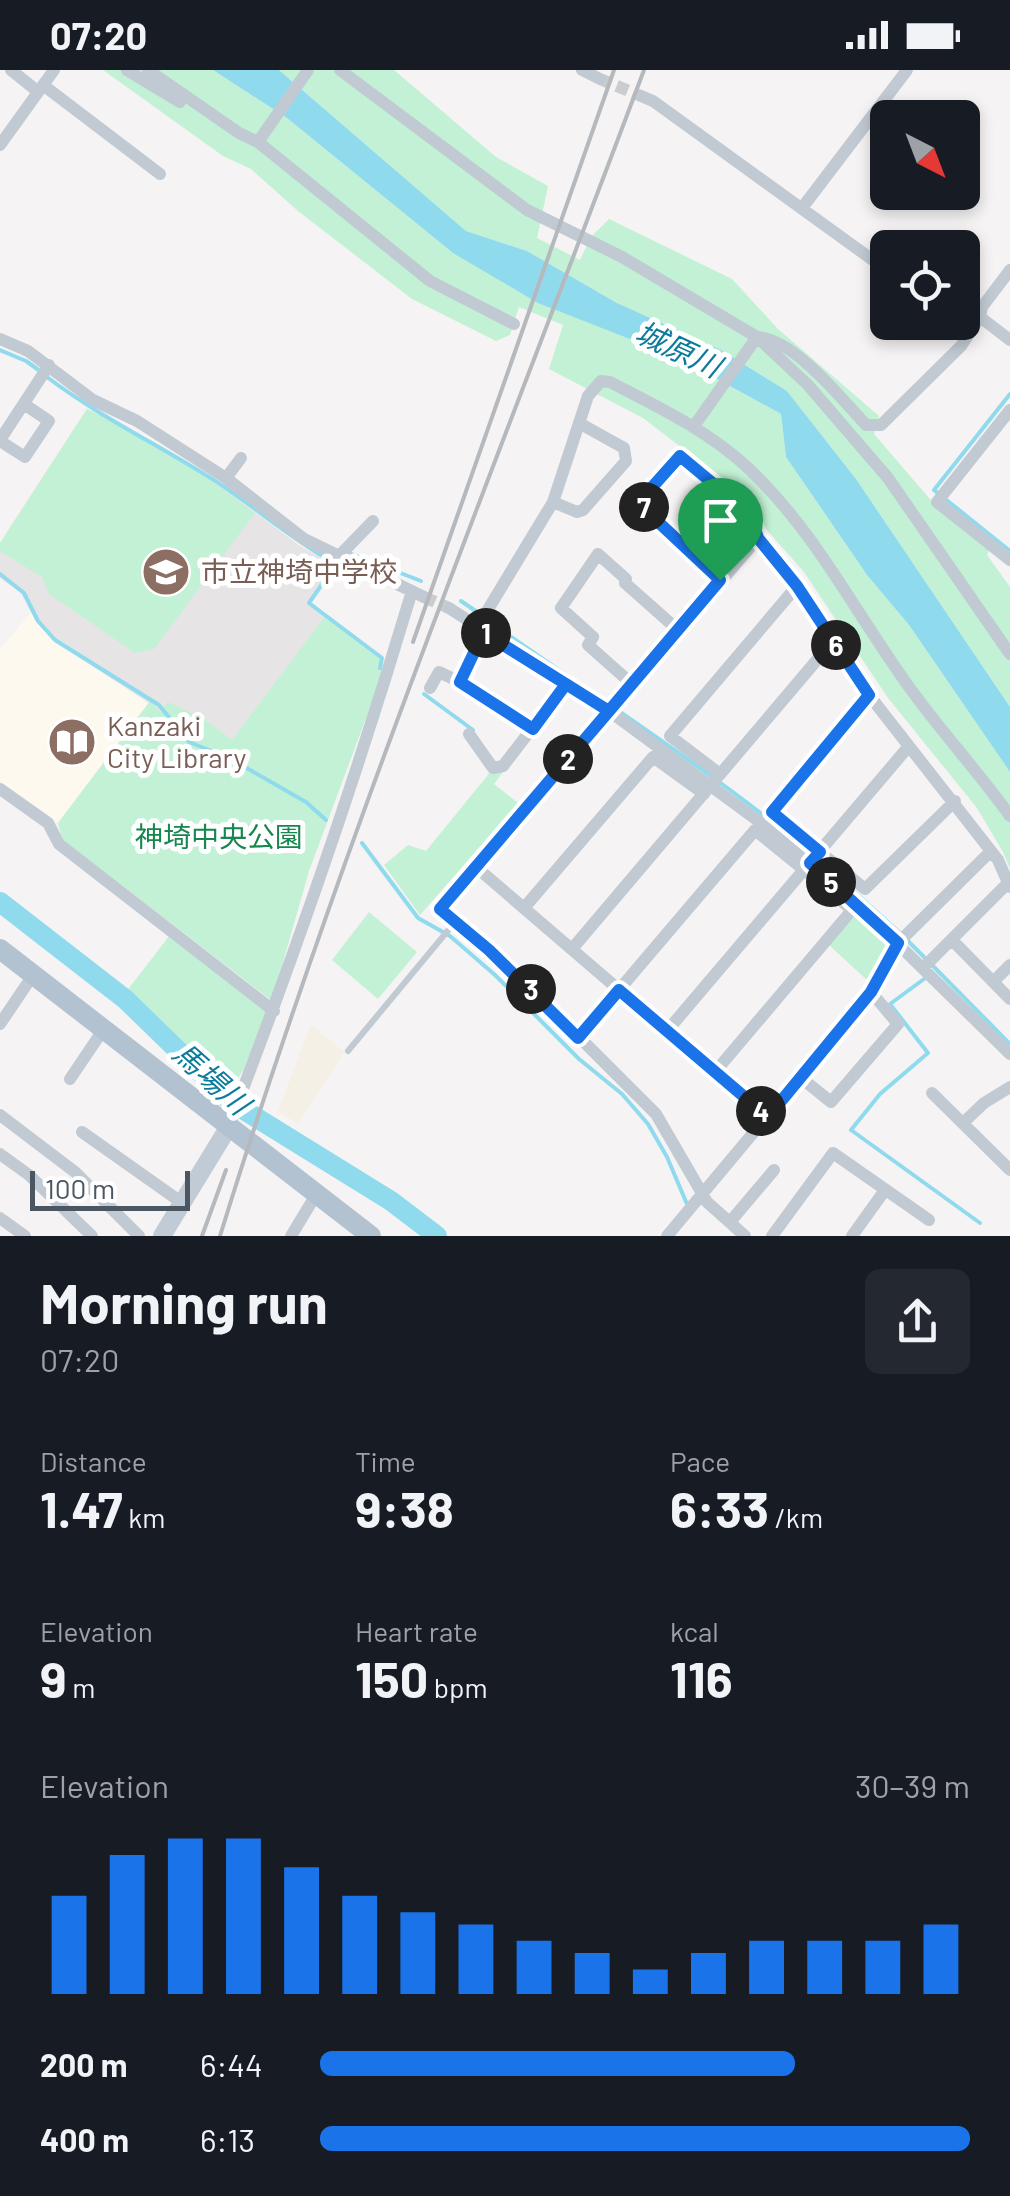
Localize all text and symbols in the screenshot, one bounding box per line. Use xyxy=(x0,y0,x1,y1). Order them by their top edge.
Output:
text: 07:20 xyxy=(50,12,147,58)
north arrow xyxy=(870,100,980,210)
map controls xyxy=(870,100,980,340)
button: locate xyxy=(870,230,980,340)
water label: 城原川 xyxy=(630,313,730,385)
pin xyxy=(678,478,763,581)
pin: 7 xyxy=(619,482,669,532)
text: 7 xyxy=(637,490,651,524)
icon: arrive xyxy=(693,493,748,548)
school or university icon: 市立神埼中学校 xyxy=(140,546,192,598)
place label: 市立神埼中学校 xyxy=(201,554,397,588)
pin: 1 xyxy=(461,608,511,658)
text: 1 xyxy=(481,616,491,650)
pin: 6 xyxy=(811,620,861,670)
text: 6 xyxy=(828,628,844,662)
place label: Kanzaki City Library xyxy=(107,708,247,774)
library icon: Kanzaki City Library xyxy=(46,716,98,768)
pin: 2 xyxy=(543,734,593,784)
text: 2 xyxy=(560,742,576,776)
park label: 神埼中央公園 xyxy=(135,819,303,853)
pin: 5 xyxy=(806,857,856,907)
text: 5 xyxy=(823,865,839,899)
pin: 3 xyxy=(506,964,556,1014)
text: 3 xyxy=(523,972,539,1006)
water label: 馬場川 xyxy=(167,1034,260,1123)
pin: 4 xyxy=(736,1086,786,1136)
text: 4 xyxy=(753,1094,769,1128)
scale bar xyxy=(30,1166,190,1210)
text: 100 m xyxy=(45,1171,115,1205)
text: Morning run xyxy=(40,1269,328,1335)
button: share xyxy=(865,1269,970,1374)
text: 07:20 xyxy=(40,1340,119,1378)
text: Distance xyxy=(40,1444,147,1478)
text: Time xyxy=(355,1444,416,1478)
text: Pace xyxy=(670,1444,730,1478)
text: 1.47 xyxy=(40,1478,123,1538)
text: 9:38 xyxy=(355,1478,454,1538)
text: 6:33 xyxy=(670,1478,769,1538)
text: km xyxy=(123,1500,165,1534)
text: /km xyxy=(769,1500,823,1534)
text: Elevation xyxy=(40,1614,153,1648)
text: Heart rate xyxy=(355,1614,478,1648)
text: kcal xyxy=(670,1614,719,1648)
text: 9 xyxy=(40,1648,67,1708)
text: 150 xyxy=(355,1648,428,1708)
text: 116 xyxy=(670,1648,733,1708)
text: m xyxy=(67,1670,95,1704)
text: bpm xyxy=(428,1670,488,1704)
text: Elevation xyxy=(40,1766,169,1804)
text: 30–39 m xyxy=(855,1766,970,1804)
text: 200 m xyxy=(40,2045,128,2083)
text: 6:44 xyxy=(200,2045,263,2083)
text: 400 m xyxy=(40,2120,129,2158)
text: 6:13 xyxy=(200,2120,255,2158)

